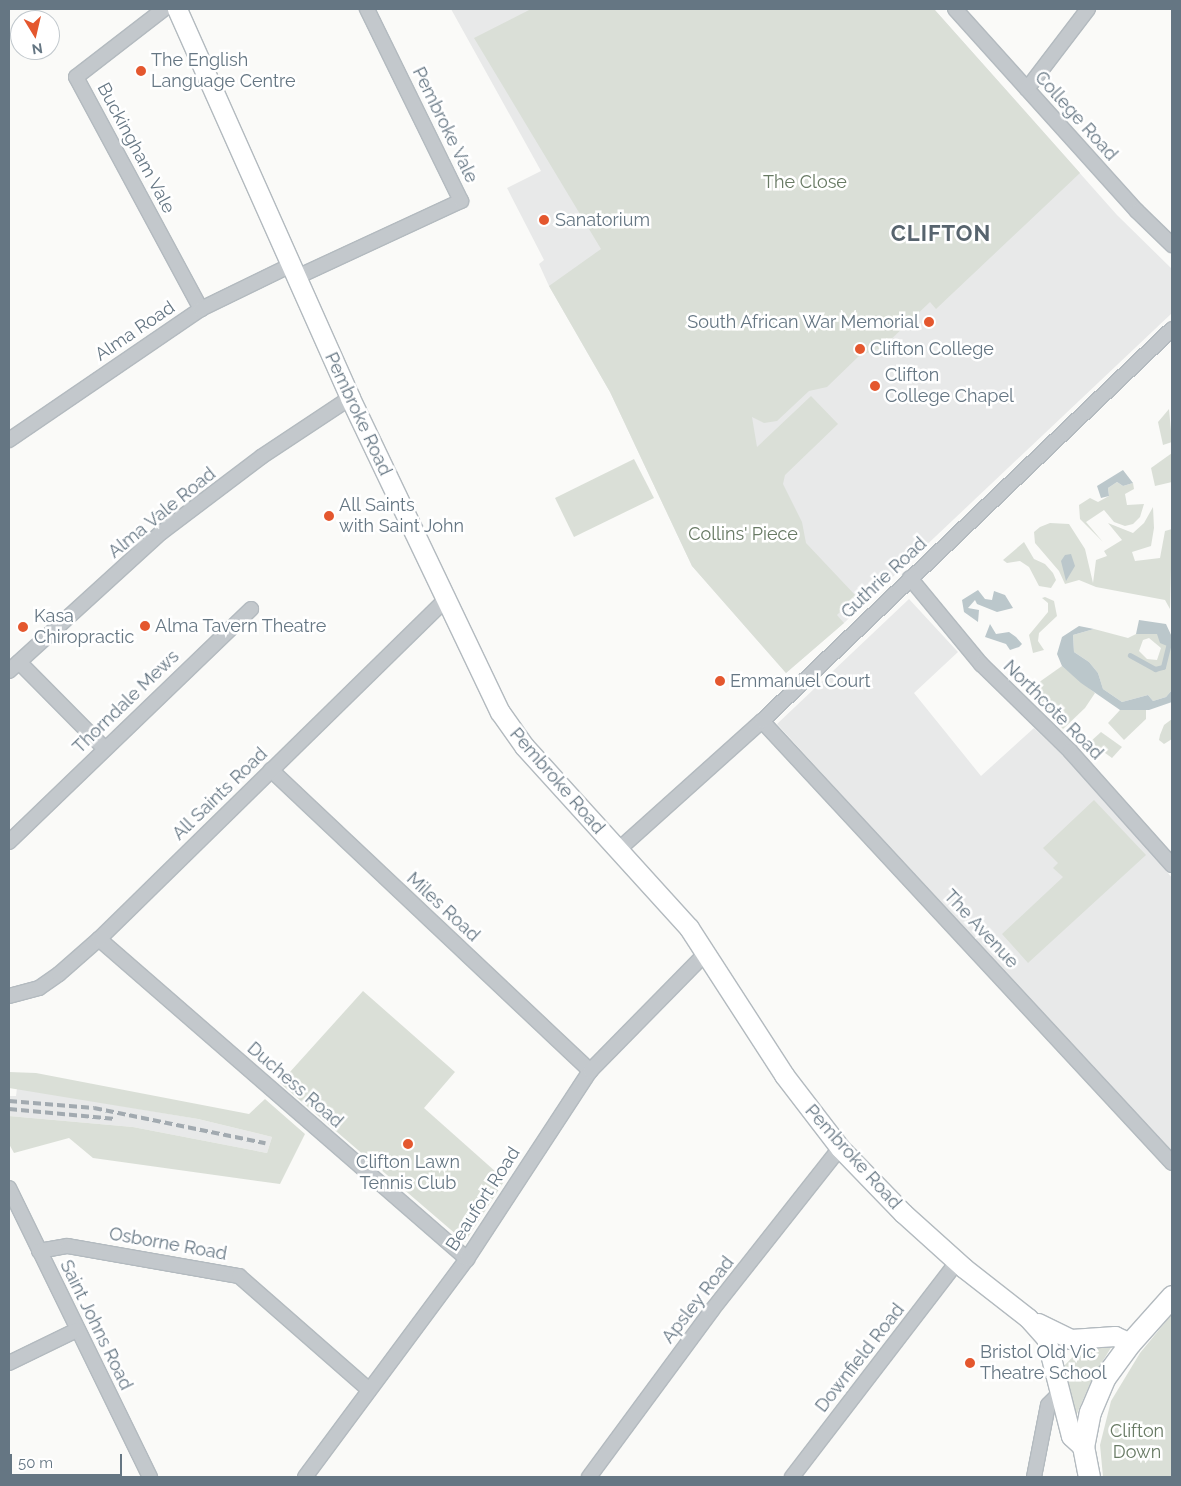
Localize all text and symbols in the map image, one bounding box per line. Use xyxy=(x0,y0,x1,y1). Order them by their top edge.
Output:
north arrow xyxy=(10,10,60,60)
text: N xyxy=(31,40,44,58)
place label: The English Language Centre xyxy=(151,50,296,92)
street label: Pembroke Vale xyxy=(408,63,482,187)
marker: The English Language Centre xyxy=(135,65,147,77)
street label: College Road xyxy=(1030,67,1122,165)
street label: Buckingham Vale xyxy=(92,79,180,217)
park label: The Close xyxy=(763,171,847,193)
place label: Sanatorium xyxy=(555,209,650,231)
marker: Sanatorium xyxy=(537,213,551,227)
district label: CLIFTON xyxy=(890,221,992,247)
street label: Alma Road xyxy=(91,297,179,365)
place label: South African War Memorial xyxy=(686,311,919,333)
marker: South African War Memorial xyxy=(923,316,935,328)
place label: Clifton College xyxy=(870,338,994,360)
marker: Clifton College xyxy=(854,343,866,355)
street label: Pembroke Road xyxy=(320,349,396,479)
place label: Clifton College Chapel xyxy=(885,365,1014,408)
marker: Clifton College Chapel xyxy=(869,380,881,392)
street label: Alma Vale Road xyxy=(104,463,220,563)
place label: All Saints with Saint John xyxy=(339,495,465,538)
marker: All Saints with Saint John xyxy=(323,510,335,522)
park label: Collins' Piece xyxy=(688,523,798,545)
street label: Guthrie Road xyxy=(837,533,931,623)
place label: Kasa Chiropractic xyxy=(34,606,134,649)
place label: Alma Tavern Theatre xyxy=(155,615,327,637)
marker: Kasa Chiropractic xyxy=(16,620,30,634)
marker: Alma Tavern Theatre xyxy=(139,620,151,632)
street label: Thorndale Mews xyxy=(68,646,184,758)
street label: Northcote Road xyxy=(999,656,1107,764)
place label: Emmanuel Court xyxy=(730,670,871,692)
marker: Emmanuel Court xyxy=(714,675,726,687)
street label: Pembroke Road xyxy=(505,724,609,838)
street label: All Saints Road xyxy=(168,743,272,845)
street label: Miles Road xyxy=(402,868,484,946)
street label: The Avenue xyxy=(939,885,1023,973)
street label: Duchess Road xyxy=(243,1038,347,1132)
street label: Pembroke Road xyxy=(800,1100,906,1214)
marker: Clifton Lawn Tennis Club xyxy=(402,1138,414,1150)
street label: Beaufort Road xyxy=(441,1143,525,1255)
place label: Clifton Lawn Tennis Club xyxy=(356,1152,460,1194)
street label: Osborne Road xyxy=(107,1223,229,1265)
street label: Apsley Road xyxy=(657,1252,739,1348)
street label: Saint Johns Road xyxy=(55,1256,137,1394)
street label: Downfield Road xyxy=(811,1299,909,1417)
place label: Bristol Old Vic Theatre School xyxy=(980,1342,1107,1385)
marker: Bristol Old Vic Theatre School xyxy=(964,1357,976,1369)
park label: Clifton Down xyxy=(1110,1421,1164,1464)
scale bar xyxy=(12,1444,125,1476)
text: 50 m xyxy=(18,1454,53,1472)

